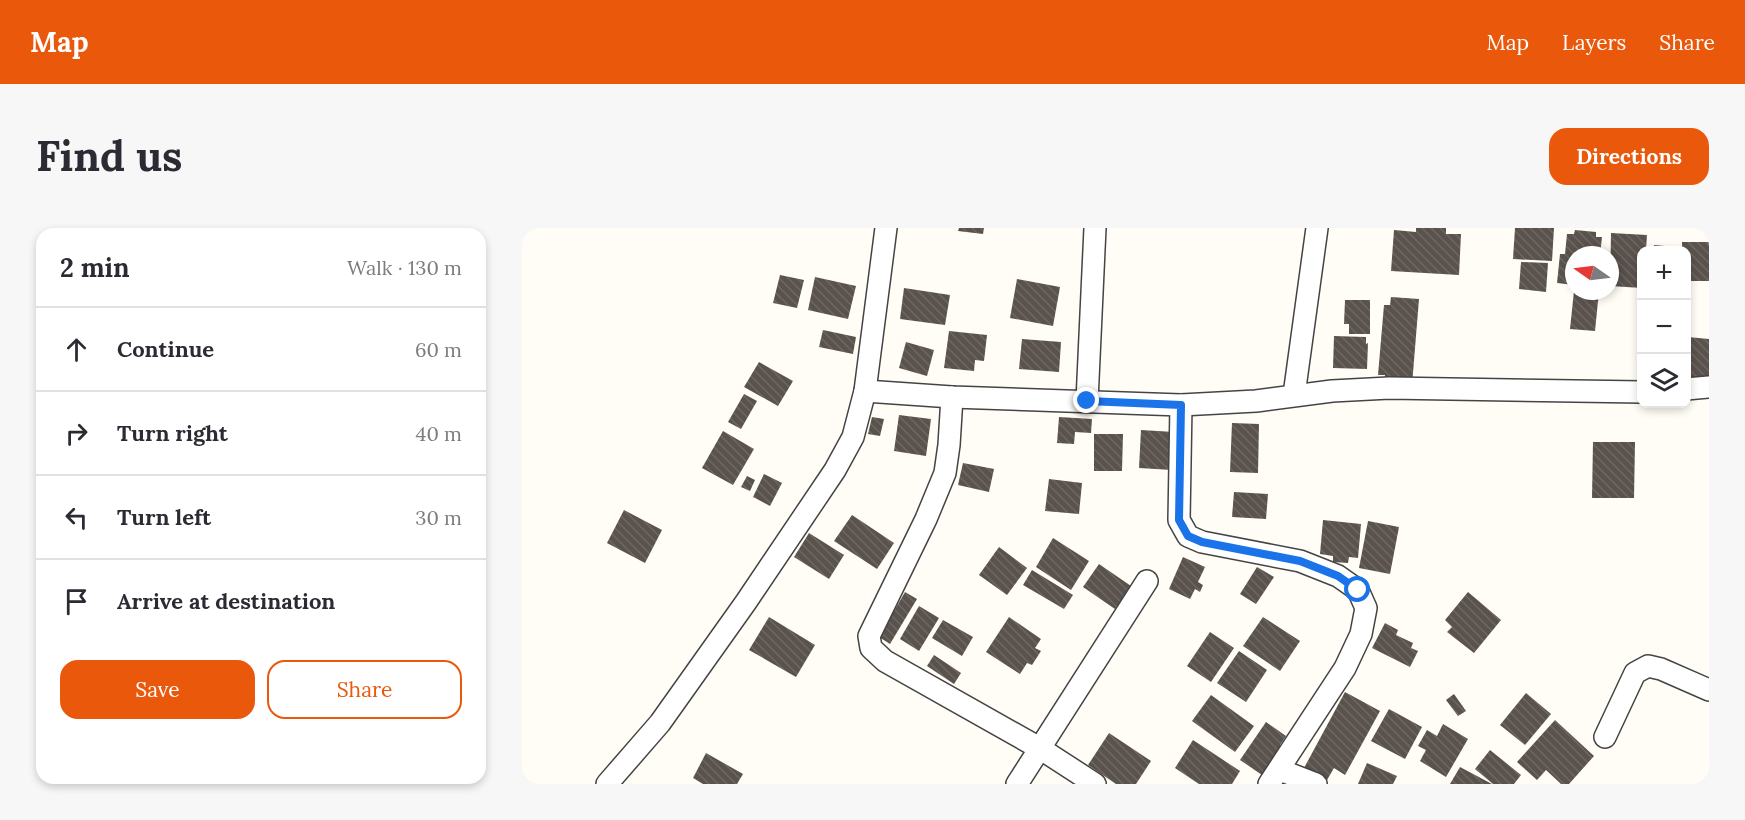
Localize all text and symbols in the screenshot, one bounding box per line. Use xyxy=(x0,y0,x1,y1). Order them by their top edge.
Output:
text: Map xyxy=(30,24,89,60)
text: Map xyxy=(1486,29,1529,56)
text: Layers xyxy=(1562,29,1626,56)
text: Share xyxy=(1659,29,1715,56)
button: Directions xyxy=(1549,128,1709,185)
text: Find us xyxy=(36,129,182,183)
north arrow xyxy=(1565,246,1619,300)
map controls xyxy=(1637,246,1691,408)
button: + xyxy=(1637,246,1691,300)
text: 2 min xyxy=(60,251,130,284)
text: Walk · 130 m xyxy=(347,255,462,280)
button: − xyxy=(1637,300,1691,354)
icon: ahead xyxy=(60,333,93,366)
text: Continue xyxy=(117,335,214,363)
text: 60 m xyxy=(415,337,462,362)
button: layers xyxy=(1637,354,1691,408)
route end xyxy=(1073,387,1099,413)
icon: right xyxy=(60,417,93,450)
text: Turn right xyxy=(117,419,228,447)
text: 40 m xyxy=(416,421,462,446)
icon: left xyxy=(60,501,93,534)
text: Turn left xyxy=(117,503,211,531)
text: 30 m xyxy=(415,505,462,530)
route start xyxy=(1344,576,1370,602)
icon: arrive xyxy=(60,585,93,618)
text: Arrive at destination xyxy=(117,587,335,615)
button: Save xyxy=(60,660,255,719)
button: Share xyxy=(267,660,462,719)

